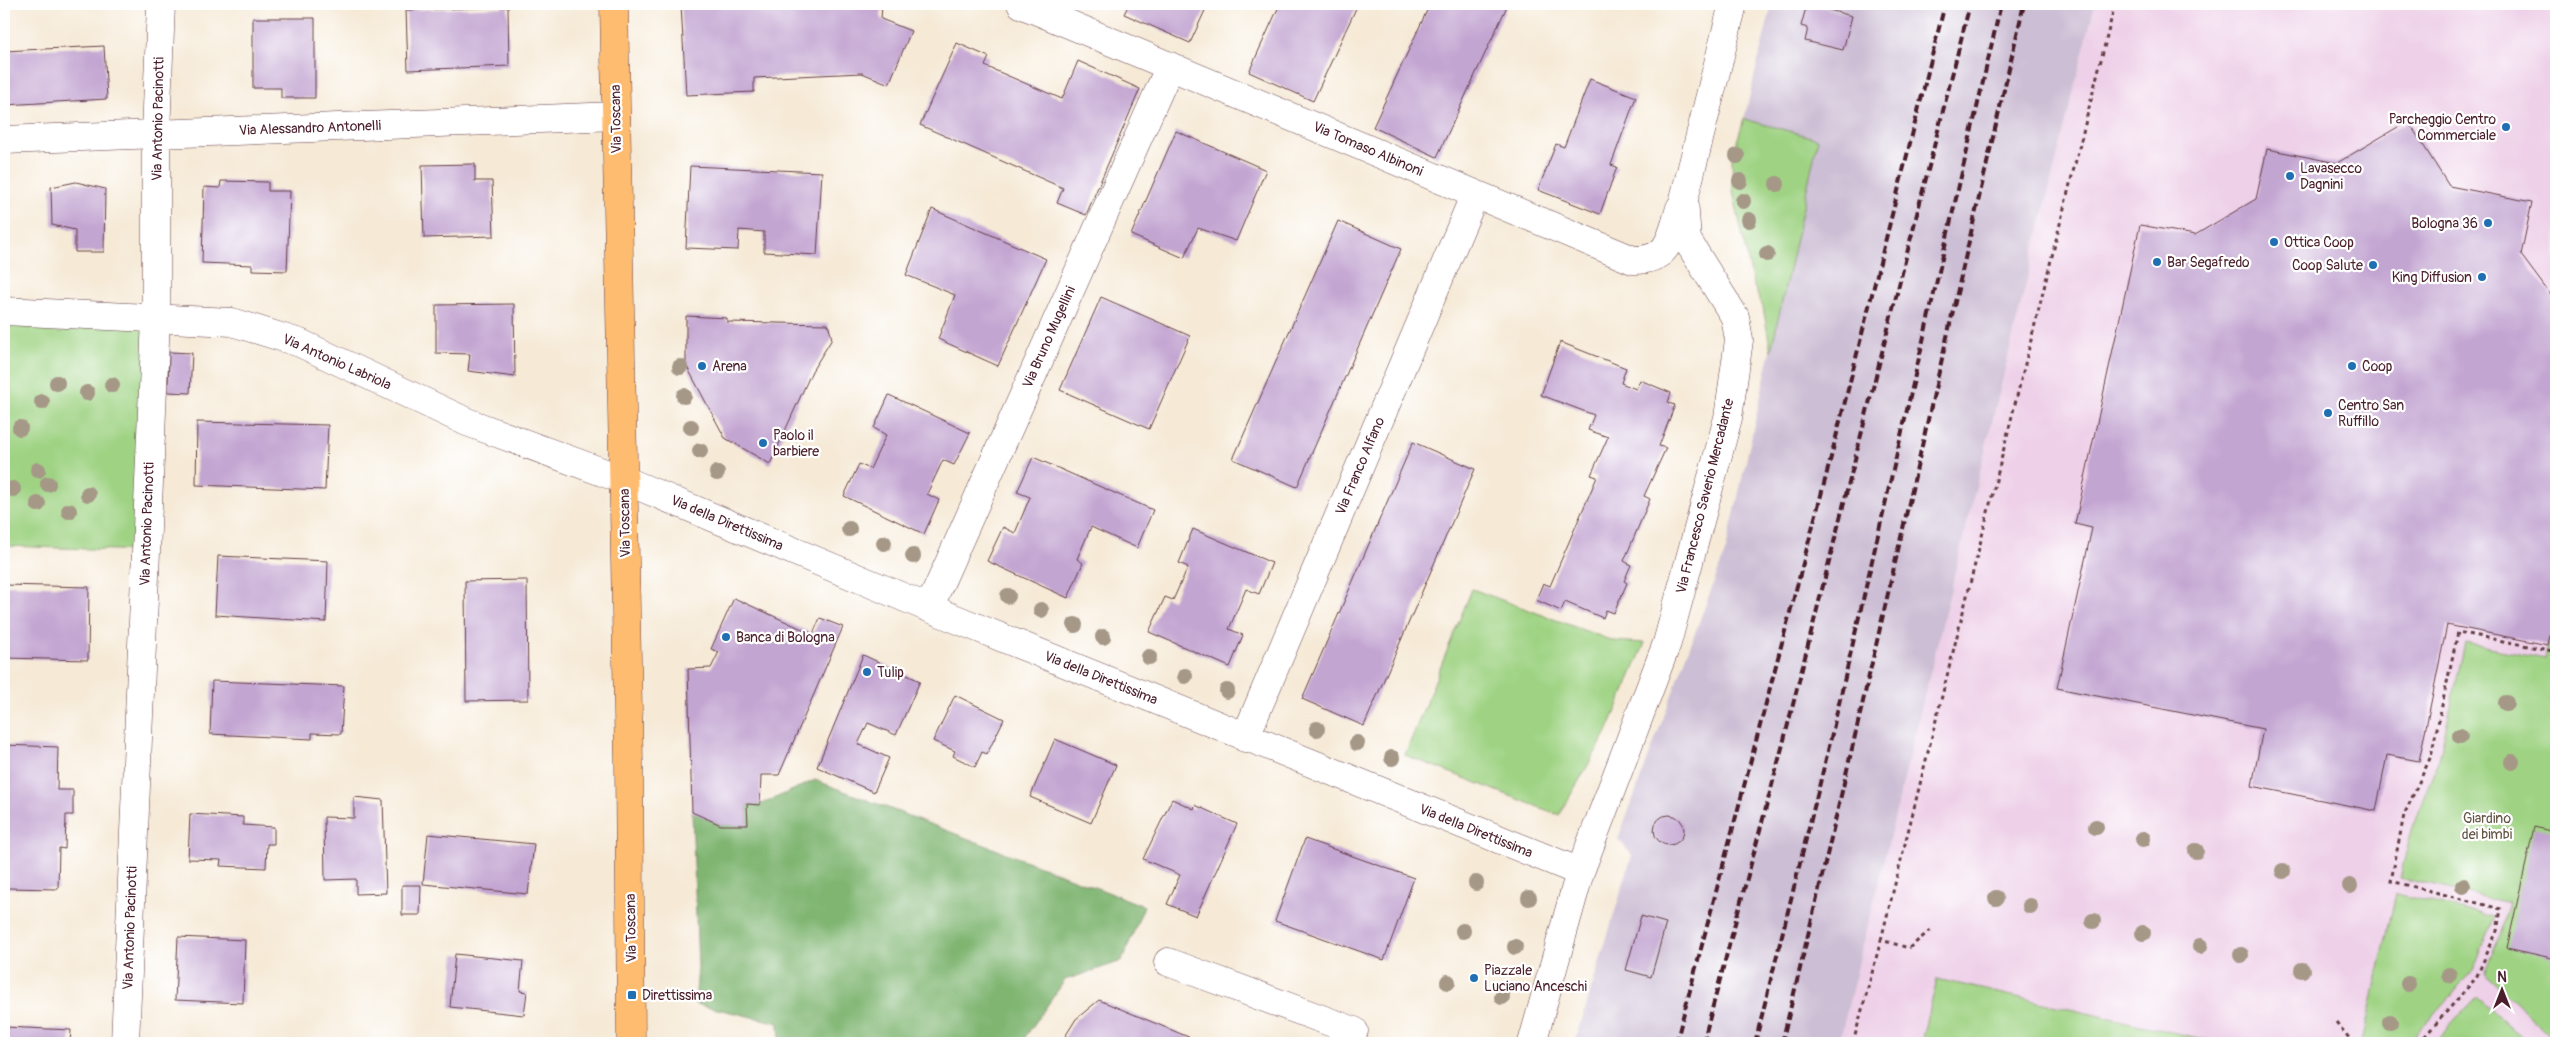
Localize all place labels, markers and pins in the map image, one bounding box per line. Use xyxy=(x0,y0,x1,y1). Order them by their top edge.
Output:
place label: Parcheggio Centro Commerciale xyxy=(2389,111,2496,144)
marker: Parcheggio Centro Commerciale xyxy=(2500,121,2512,133)
place label: Lavasecco Dagnini xyxy=(2300,160,2363,193)
marker: Lavasecco Dagnini xyxy=(2284,170,2296,182)
place label: Bologna 36 xyxy=(2411,215,2478,232)
marker: Bologna 36 xyxy=(2482,217,2494,229)
place label: Ottica Coop xyxy=(2284,234,2354,251)
marker: Ottica Coop xyxy=(2268,236,2280,248)
place label: Bar Segafredo xyxy=(2167,254,2250,271)
marker: Bar Segafredo xyxy=(2151,256,2163,268)
place label: Coop Salute xyxy=(2292,257,2363,274)
marker: Coop Salute xyxy=(2367,259,2379,271)
place label: King Diffusion xyxy=(2392,269,2472,286)
marker: King Diffusion xyxy=(2476,271,2488,283)
place label: Arena xyxy=(712,358,747,375)
place label: Coop xyxy=(2362,358,2393,375)
marker: Arena xyxy=(696,360,708,372)
marker: Coop xyxy=(2346,360,2358,372)
place label: Centro San Ruffillo xyxy=(2338,397,2404,430)
marker: Centro San Ruffillo xyxy=(2322,407,2334,419)
place label: Paolo il barbiere xyxy=(773,427,819,460)
marker: Paolo il barbiere xyxy=(757,437,769,449)
place label: Banca di Bologna xyxy=(736,629,835,646)
marker: Banca di Bologna xyxy=(720,631,732,643)
place label: Tulip xyxy=(877,664,904,681)
marker: Tulip xyxy=(861,666,873,678)
place label: Piazzale Luciano Anceschi xyxy=(1484,962,1587,995)
marker: Piazzale Luciano Anceschi xyxy=(1468,972,1480,984)
place label: Direttissima xyxy=(642,987,712,1004)
marker: Direttissima xyxy=(626,989,638,1001)

